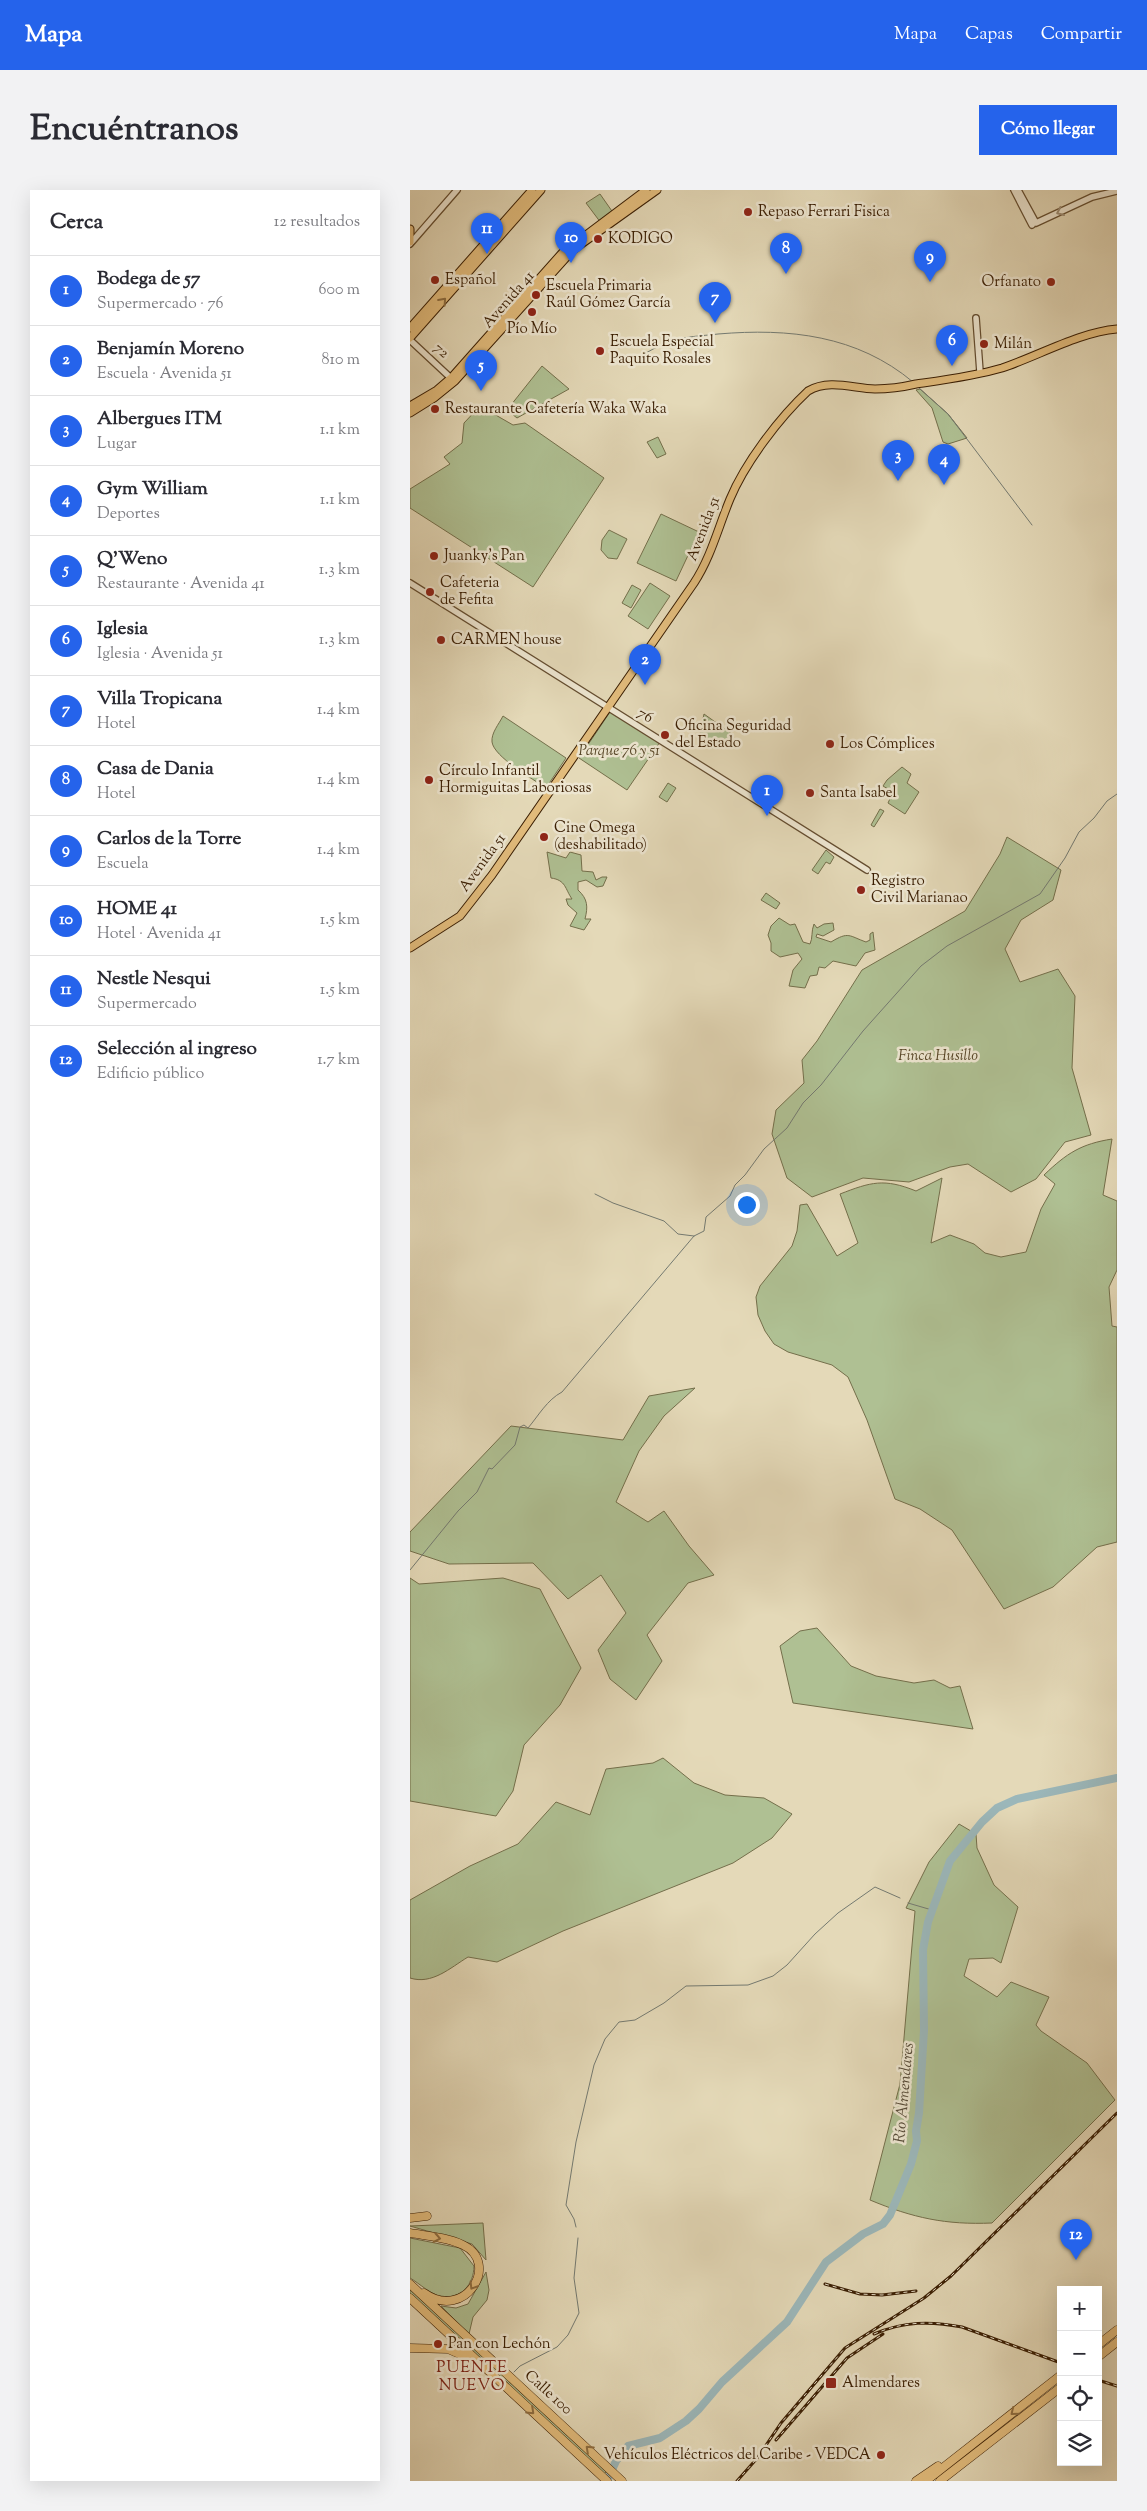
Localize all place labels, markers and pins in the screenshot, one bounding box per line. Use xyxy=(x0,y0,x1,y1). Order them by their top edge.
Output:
place label: Repaso Ferrari Fisica xyxy=(758,202,890,223)
marker: Repaso Ferrari Fisica xyxy=(742,206,754,218)
pin: 11 xyxy=(471,213,503,254)
pin: 10 xyxy=(555,222,587,263)
place label: KODIGO xyxy=(608,229,673,250)
marker: KODIGO xyxy=(592,233,604,245)
pin: 8 xyxy=(770,233,802,274)
pin: 9 xyxy=(914,241,946,282)
place label: Español xyxy=(445,270,496,291)
place label: Orfanato xyxy=(982,272,1041,293)
marker: Español xyxy=(429,274,441,286)
place label: Escuela Primaria Raúl Gómez García xyxy=(546,276,671,314)
marker: Orfanato xyxy=(1045,276,1057,288)
pin: 7 xyxy=(699,282,731,323)
marker: Escuela Primaria Raúl Gómez García xyxy=(530,289,542,301)
marker: Pío Mío xyxy=(526,306,538,318)
place label: Pío Mío xyxy=(507,319,557,340)
pin: 6 xyxy=(936,325,968,366)
place label: Escuela Especial Paquito Rosales xyxy=(610,332,714,370)
place label: Milán xyxy=(994,334,1032,355)
marker: Milán xyxy=(978,338,990,350)
marker: Escuela Especial Paquito Rosales xyxy=(594,345,606,357)
pin: 5 xyxy=(465,350,497,391)
place label: Restaurante Cafetería Waka Waka xyxy=(445,399,667,420)
marker: Restaurante Cafetería Waka Waka xyxy=(429,403,441,415)
pin: 3 xyxy=(882,440,914,481)
pin: 4 xyxy=(928,444,960,485)
place label: Juanky's Pan xyxy=(443,546,525,567)
marker: Juanky's Pan xyxy=(428,550,440,562)
place label: Cafeteria de Fefita xyxy=(440,573,500,611)
marker: Cafeteria de Fefita xyxy=(424,586,436,598)
place label: CARMEN house xyxy=(451,630,562,651)
marker: CARMEN house xyxy=(435,634,447,646)
pin: 2 xyxy=(629,644,661,685)
place label: Oficina Seguridad del Estado xyxy=(675,716,792,754)
marker: Oficina Seguridad del Estado xyxy=(659,729,671,741)
place label: Los Cómplices xyxy=(840,734,935,755)
marker: Los Cómplices xyxy=(824,738,836,750)
place label: Círculo Infantil Hormiguitas Laboriosas xyxy=(439,761,592,799)
marker: Círculo Infantil Hormiguitas Laboriosas xyxy=(423,774,435,786)
pin: 1 xyxy=(751,775,783,816)
place label: Santa Isabel xyxy=(820,783,897,804)
marker: Santa Isabel xyxy=(804,787,816,799)
place label: Cine Omega (deshabilitado) xyxy=(554,818,647,856)
marker: Cine Omega (deshabilitado) xyxy=(538,831,550,843)
place label: Registro Civil Marianao xyxy=(871,871,968,909)
marker: Registro Civil Marianao xyxy=(855,884,867,896)
pin: 12 xyxy=(1060,2219,1092,2260)
place label: Pan con Lechón xyxy=(448,2334,551,2355)
marker: Pan con Lechón xyxy=(432,2338,444,2350)
place label: Almendares xyxy=(842,2373,920,2394)
marker: Almendares xyxy=(824,2376,838,2390)
place label: Vehículos Eléctricos del Caribe - VEDCA xyxy=(604,2445,871,2466)
marker: Vehículos Eléctricos del Caribe - VEDCA xyxy=(875,2449,887,2461)

